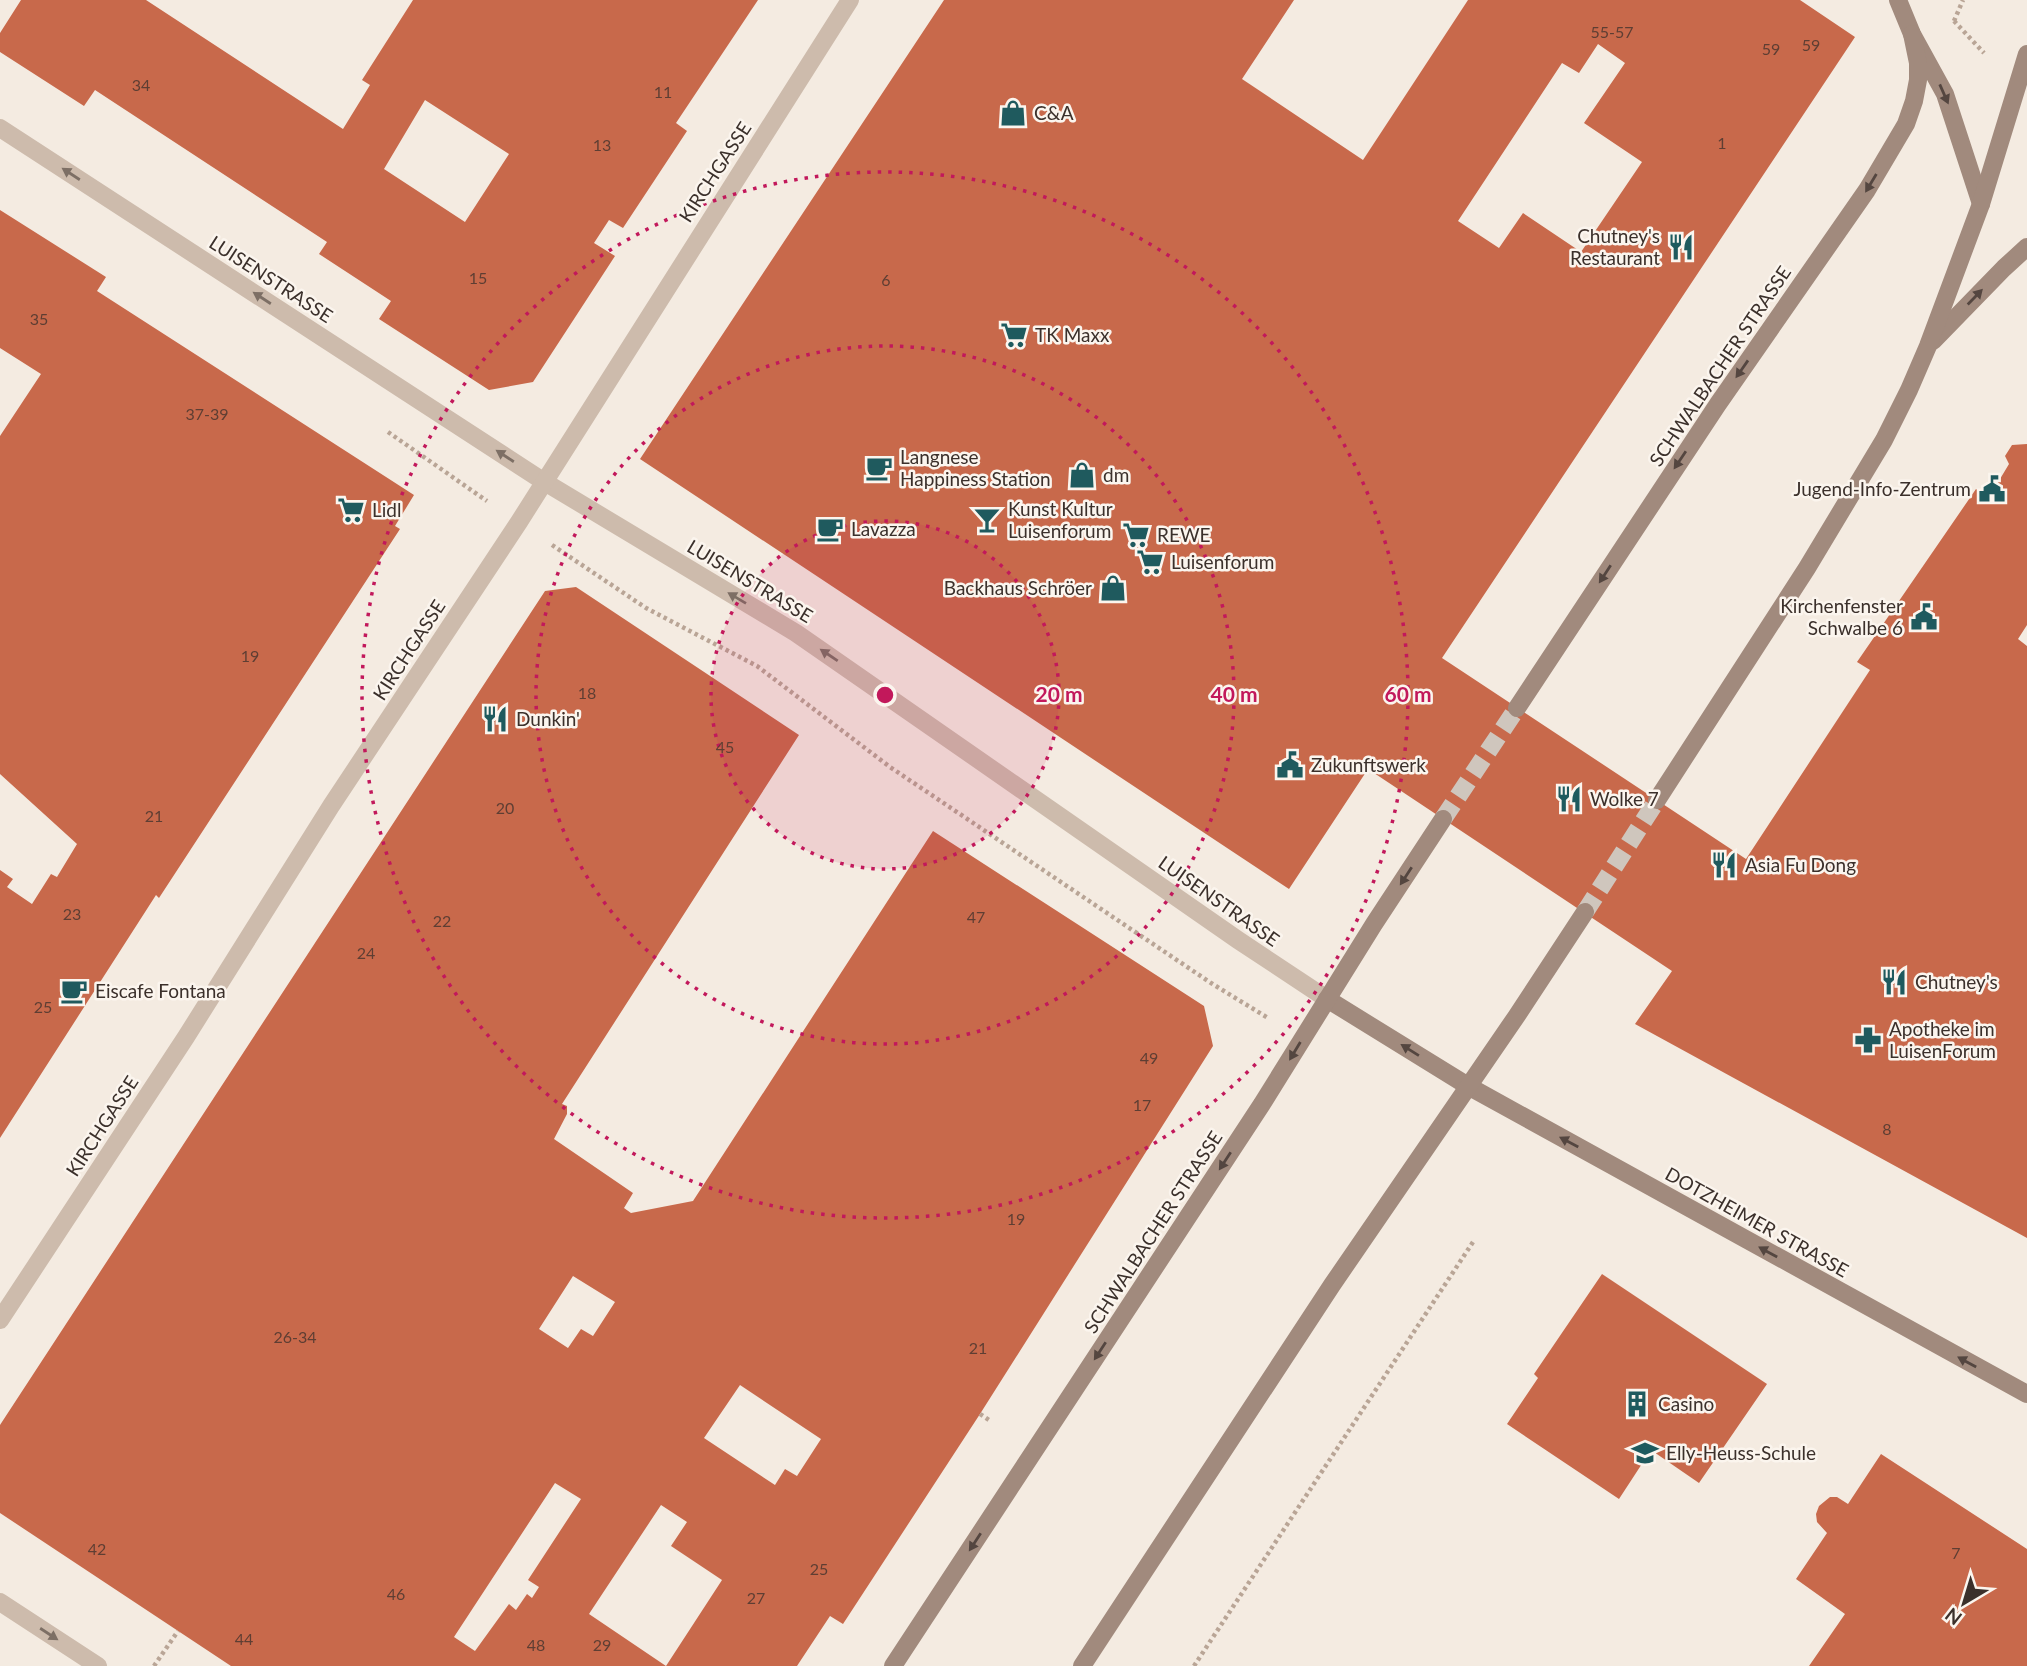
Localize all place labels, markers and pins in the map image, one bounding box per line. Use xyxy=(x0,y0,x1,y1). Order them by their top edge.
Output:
shop icon: C&A xyxy=(998,98,1028,128)
place label: C&A xyxy=(1034,101,1074,124)
place label: Chutney's Restaurant xyxy=(1570,224,1660,269)
restaurant icon: Chutney's Restaurant xyxy=(1666,232,1696,262)
supermarket icon: TK Maxx xyxy=(999,320,1029,350)
place label: TK Maxx xyxy=(1035,323,1110,346)
place label: Langnese Happiness Station xyxy=(900,445,1051,490)
cafe icon: Langnese Happiness Station xyxy=(864,453,894,483)
shop icon: dm xyxy=(1067,460,1097,490)
place label: dm xyxy=(1103,463,1129,486)
public building icon: Jugend-Info-Zentrum xyxy=(1977,474,2007,504)
place label: Jugend-Info-Zentrum xyxy=(1793,477,1971,500)
supermarket icon: Lidl xyxy=(336,495,366,525)
place label: Kunst Kultur Luisenforum xyxy=(1008,497,1113,542)
place label: Lidl xyxy=(372,498,401,521)
bar icon: Kunst Kultur Luisenforum xyxy=(972,505,1002,535)
cafe icon: Lavazza xyxy=(815,514,845,544)
place label: Lavazza xyxy=(851,517,916,540)
supermarket icon: REWE xyxy=(1121,520,1151,550)
place label: REWE xyxy=(1157,523,1211,546)
supermarket icon: Luisenforum xyxy=(1135,547,1165,577)
place label: Luisenforum xyxy=(1171,550,1274,573)
shop icon: Backhaus Schröer xyxy=(1098,573,1128,603)
place label: Backhaus Schröer xyxy=(944,576,1092,599)
place label: Kirchenfenster Schwalbe 6 xyxy=(1780,594,1903,639)
public building icon: Kirchenfenster Schwalbe 6 xyxy=(1909,602,1939,632)
centre of rings xyxy=(873,683,897,707)
restaurant icon: Dunkin' xyxy=(480,704,510,734)
place label: Dunkin' xyxy=(516,707,580,730)
public building icon: Zukunftswerk xyxy=(1275,750,1305,780)
place label: Zukunftswerk xyxy=(1311,753,1426,776)
restaurant icon: Wolke 7 xyxy=(1554,784,1584,814)
place label: Wolke 7 xyxy=(1590,787,1659,810)
restaurant icon: Asia Fu Dong xyxy=(1709,850,1739,880)
place label: Asia Fu Dong xyxy=(1745,853,1856,876)
restaurant icon: Chutney's xyxy=(1879,967,1909,997)
place label: Chutney's xyxy=(1915,970,1998,993)
cafe icon: Eiscafe Fontana xyxy=(59,976,89,1006)
place label: Eiscafe Fontana xyxy=(95,979,226,1002)
place label: Apotheke im LuisenForum xyxy=(1889,1017,1996,1062)
pharmacy icon: Apotheke im LuisenForum xyxy=(1853,1025,1883,1055)
building icon: Casino xyxy=(1622,1389,1652,1419)
place label: Casino xyxy=(1658,1392,1714,1415)
school or university icon: Elly-Heuss-Schule xyxy=(1630,1438,1660,1468)
place label: Elly-Heuss-Schule xyxy=(1666,1441,1816,1464)

